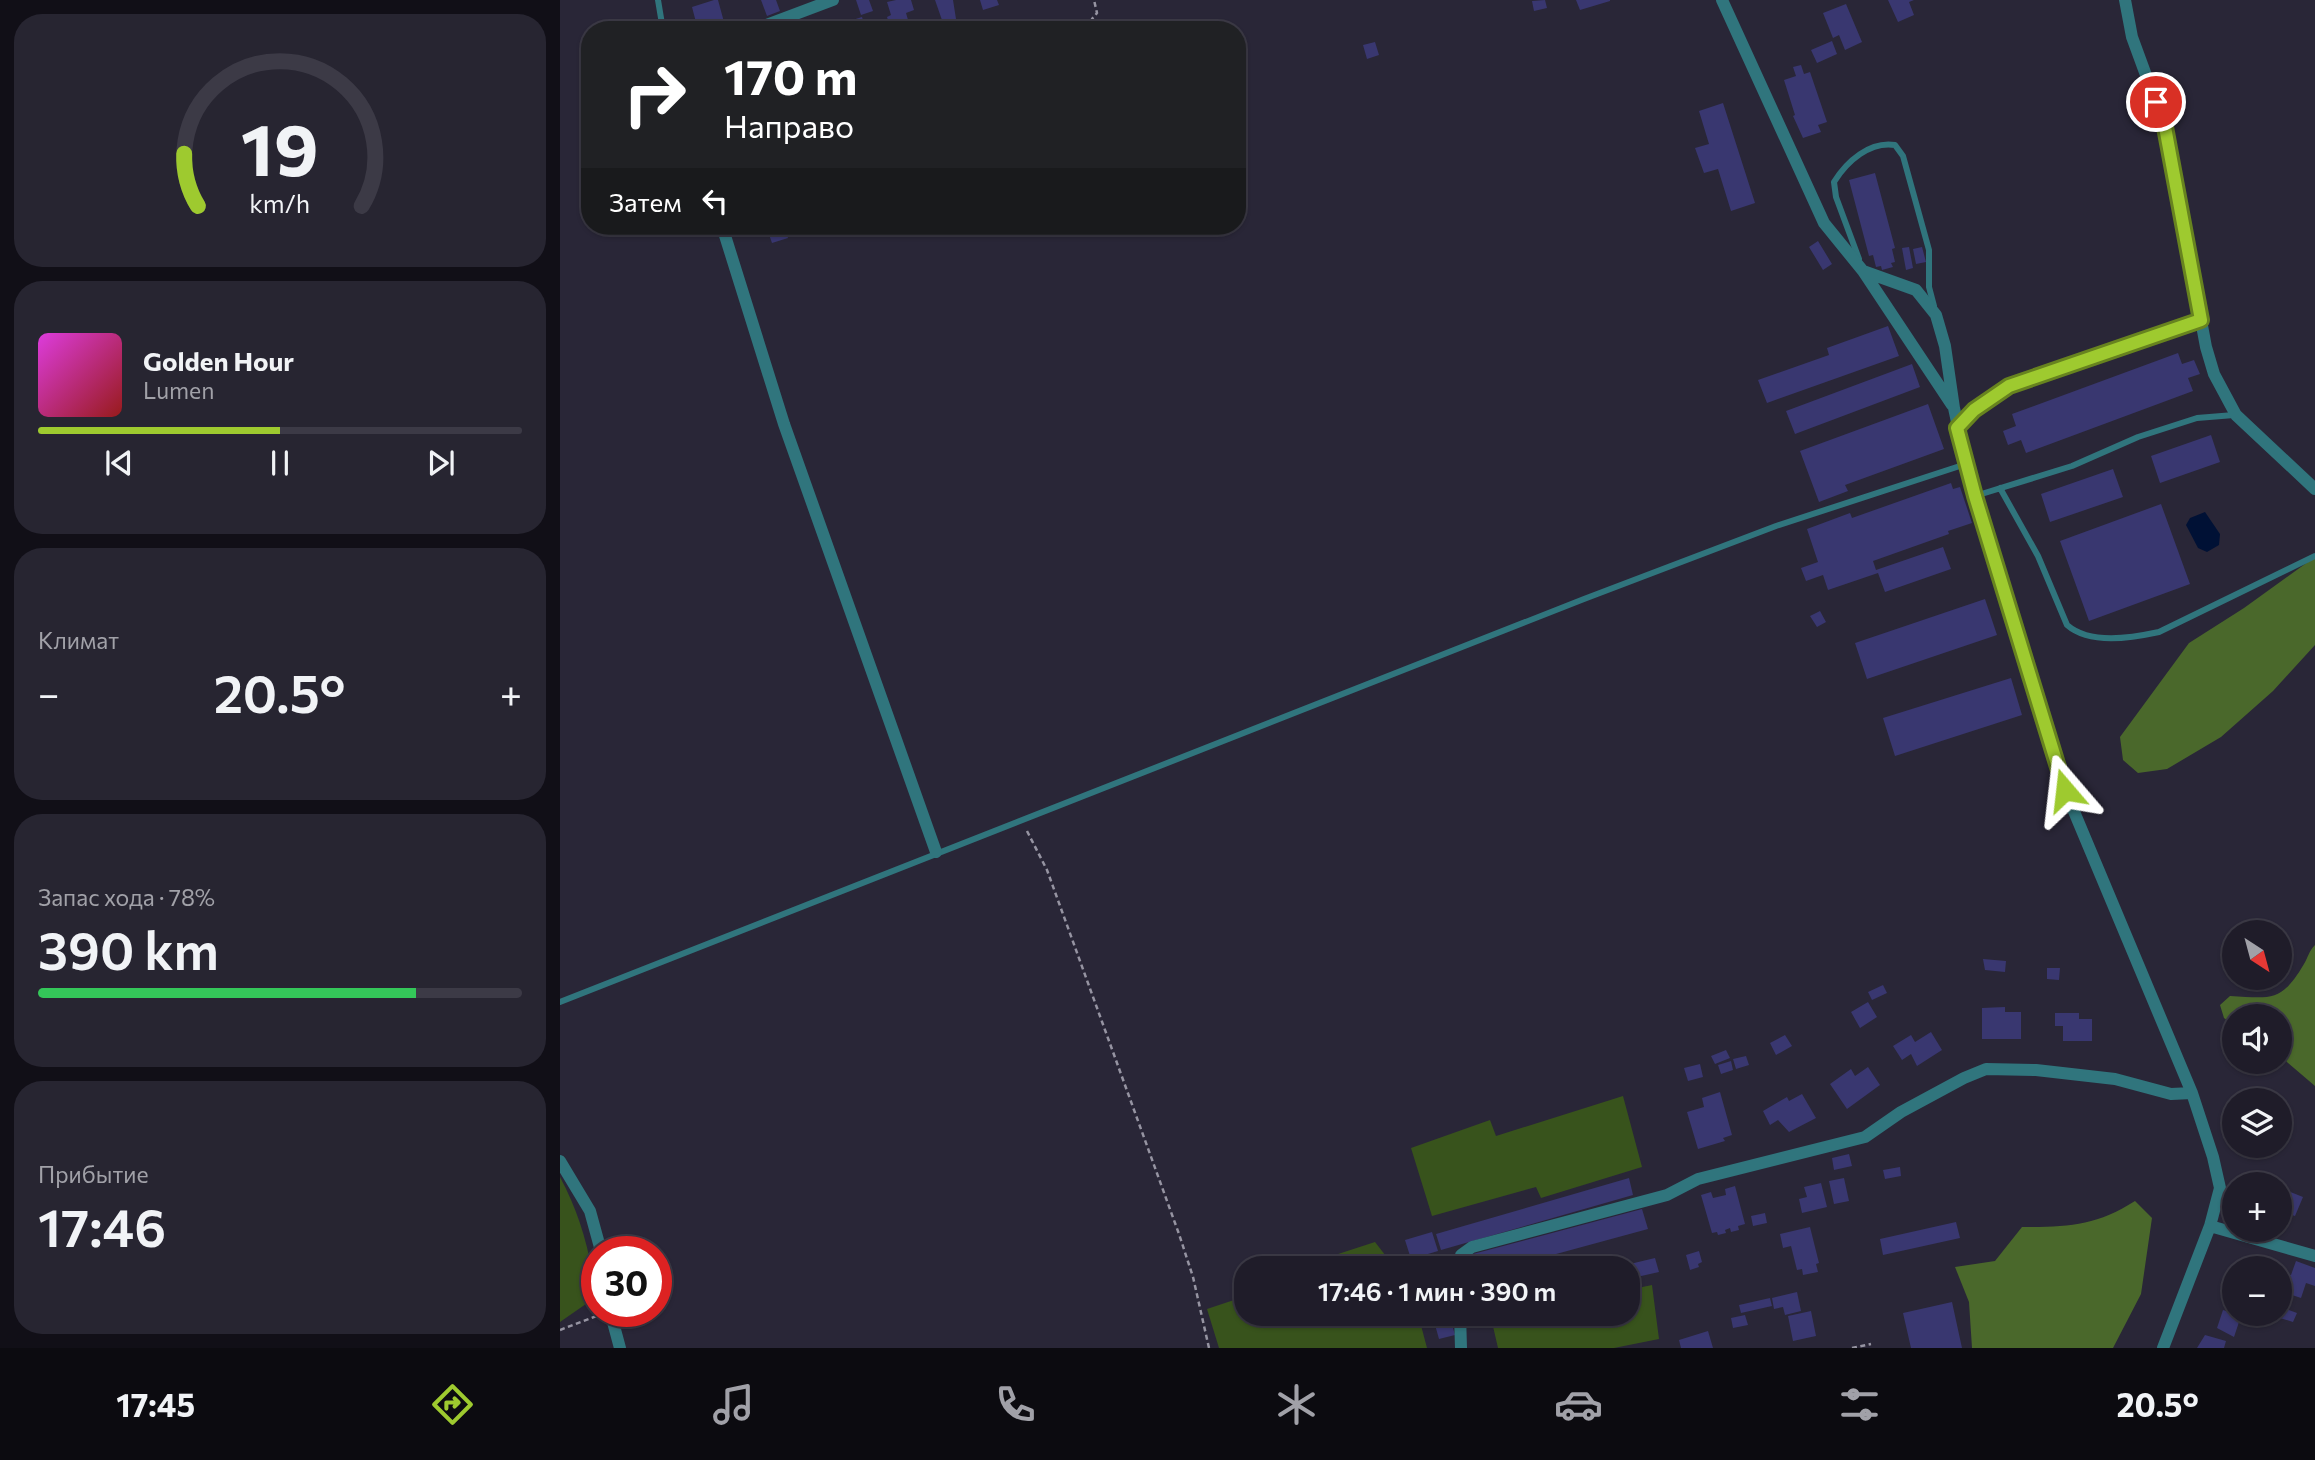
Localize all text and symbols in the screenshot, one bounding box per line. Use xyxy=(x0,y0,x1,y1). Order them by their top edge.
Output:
text: 170 m xyxy=(724,45,857,105)
icon: right xyxy=(609,49,700,140)
pin xyxy=(2126,72,2186,132)
icon: arrive xyxy=(2137,83,2175,121)
text: 19 xyxy=(241,103,319,192)
text: Направо xyxy=(724,105,854,145)
icon: left xyxy=(696,182,734,220)
text: Затем xyxy=(609,186,682,217)
text: km/h xyxy=(250,188,310,218)
text: Golden Hour xyxy=(143,345,294,376)
text: Lumen xyxy=(143,376,214,404)
icon: previous xyxy=(100,444,138,482)
icon: pause xyxy=(261,444,299,482)
icon: next xyxy=(422,444,460,482)
text: Климат xyxy=(38,626,119,654)
text: 20.5° xyxy=(214,660,345,724)
text: − xyxy=(38,669,60,716)
text: + xyxy=(500,669,522,716)
position arrow xyxy=(2028,753,2102,827)
text: Запас хода · 78% xyxy=(38,883,215,911)
text: 390 km xyxy=(38,917,219,981)
north arrow xyxy=(2222,920,2292,990)
map controls xyxy=(2222,920,2292,1326)
button: sound xyxy=(2222,1004,2292,1074)
button: layers xyxy=(2222,1088,2292,1158)
text: Прибытие xyxy=(38,1160,149,1188)
button: + xyxy=(2222,1172,2292,1242)
text: 17:46 xyxy=(38,1194,166,1258)
speed limit sign: 30 xyxy=(581,1236,672,1327)
button: − xyxy=(2222,1256,2292,1326)
text: 17:46 · 1 мин · 390 m xyxy=(1318,1275,1556,1306)
icon: directions xyxy=(428,1380,477,1429)
icon: music xyxy=(709,1380,758,1429)
icon: phone xyxy=(991,1380,1040,1429)
icon: climate xyxy=(1272,1380,1321,1429)
icon: car xyxy=(1554,1380,1603,1429)
icon: filters xyxy=(1835,1380,1884,1429)
text: 17:45 xyxy=(116,1384,195,1424)
text: 20.5° xyxy=(2117,1384,2199,1424)

